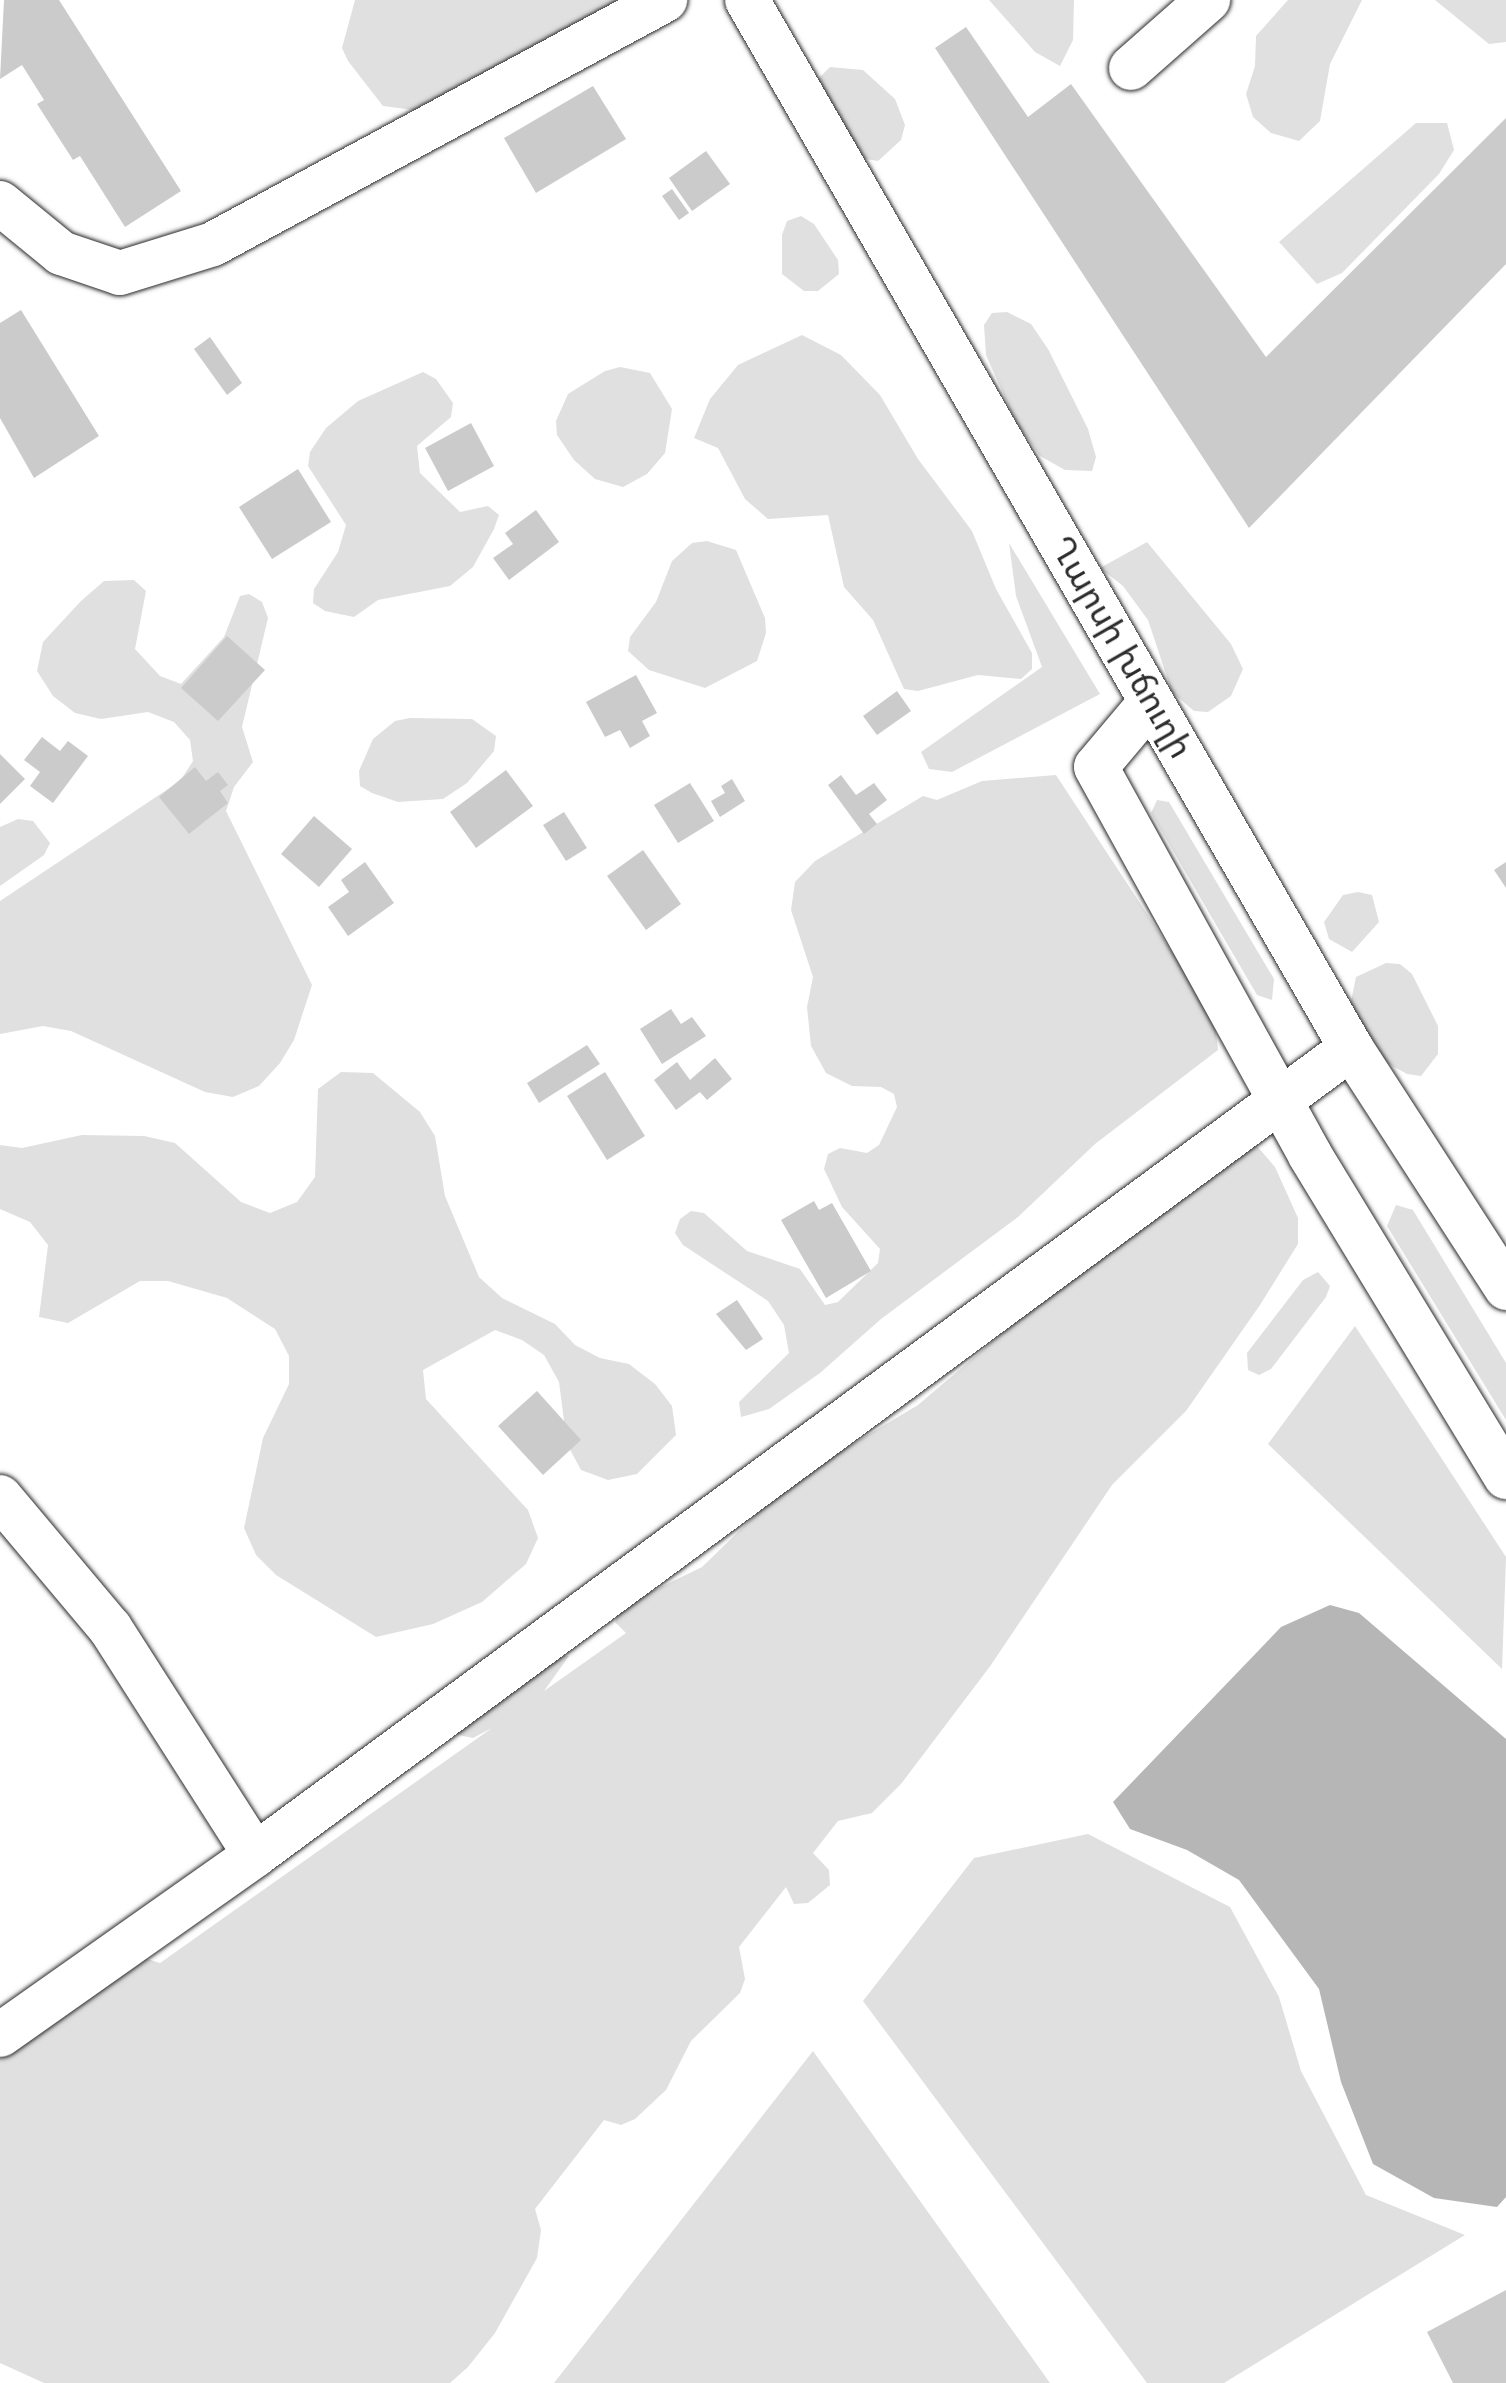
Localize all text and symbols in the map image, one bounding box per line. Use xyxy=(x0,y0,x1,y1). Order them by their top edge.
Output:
street label: Ղարսի խճուղի xyxy=(1038,531,1198,767)

